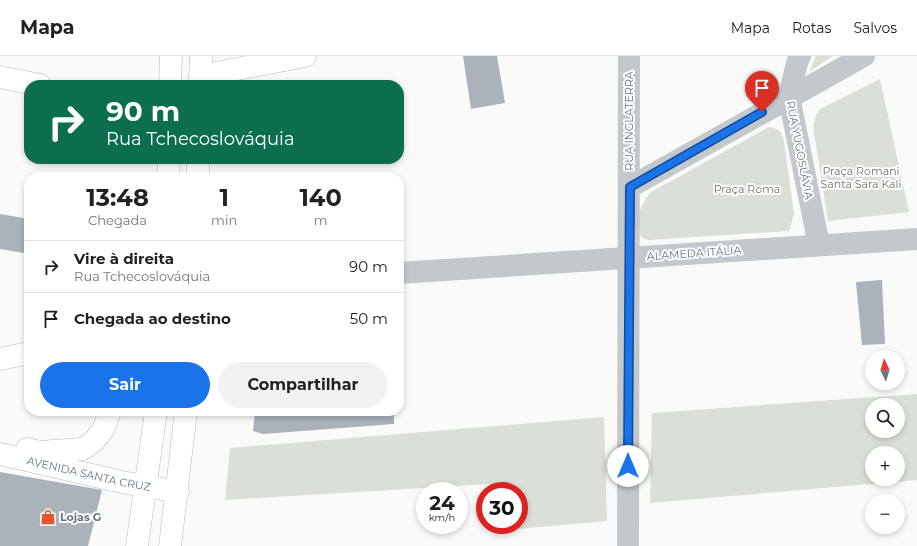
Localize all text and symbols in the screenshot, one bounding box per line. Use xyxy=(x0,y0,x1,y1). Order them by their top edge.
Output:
text: Mapa xyxy=(20,16,75,39)
text: Mapa xyxy=(731,19,770,37)
text: Rotas xyxy=(792,19,831,37)
text: Salvos xyxy=(853,19,897,37)
street label: RUA INGLATERRA xyxy=(622,71,636,171)
pin xyxy=(745,71,779,112)
icon: arrive xyxy=(751,77,773,99)
text: 90 m xyxy=(106,94,180,128)
icon: right xyxy=(40,96,92,148)
street label: RUA YUGOSLÁVIA xyxy=(784,100,816,201)
text: Rua Tchecoslováquia xyxy=(106,128,295,150)
park label: Praça Romani Santa Sara Kali xyxy=(821,164,902,191)
park label: Praça Roma xyxy=(714,182,780,196)
text: 13:48 xyxy=(86,183,149,212)
text: 1 xyxy=(219,183,229,212)
text: 140 xyxy=(299,183,342,212)
text: Chegada xyxy=(88,212,147,228)
text: min xyxy=(211,212,237,228)
text: m xyxy=(314,212,327,228)
street label: ALAMEDA ITÁLIA xyxy=(646,243,742,263)
text: Vire à direita xyxy=(74,249,174,268)
icon: right xyxy=(40,256,62,278)
text: 90 m xyxy=(349,257,388,276)
text: Rua Tchecoslováquia xyxy=(74,268,210,284)
icon: arrive xyxy=(40,308,62,330)
text: Chegada ao destino xyxy=(74,309,231,328)
text: 50 m xyxy=(350,309,388,328)
north arrow xyxy=(865,350,905,390)
map controls xyxy=(865,350,905,534)
button: Sair xyxy=(40,362,210,408)
button: Compartilhar xyxy=(218,362,388,408)
button: search xyxy=(865,398,905,438)
position arrow xyxy=(607,445,649,487)
button: + xyxy=(865,446,905,486)
street label: AVENIDA SANTA CRUZ xyxy=(26,453,152,494)
speed limit sign: 30 xyxy=(476,482,528,534)
text: 24 xyxy=(429,491,455,515)
button: − xyxy=(865,494,905,534)
shop icon: Lojas G xyxy=(39,508,57,526)
place label: Lojas G xyxy=(60,510,101,524)
text: km/h xyxy=(429,511,455,524)

